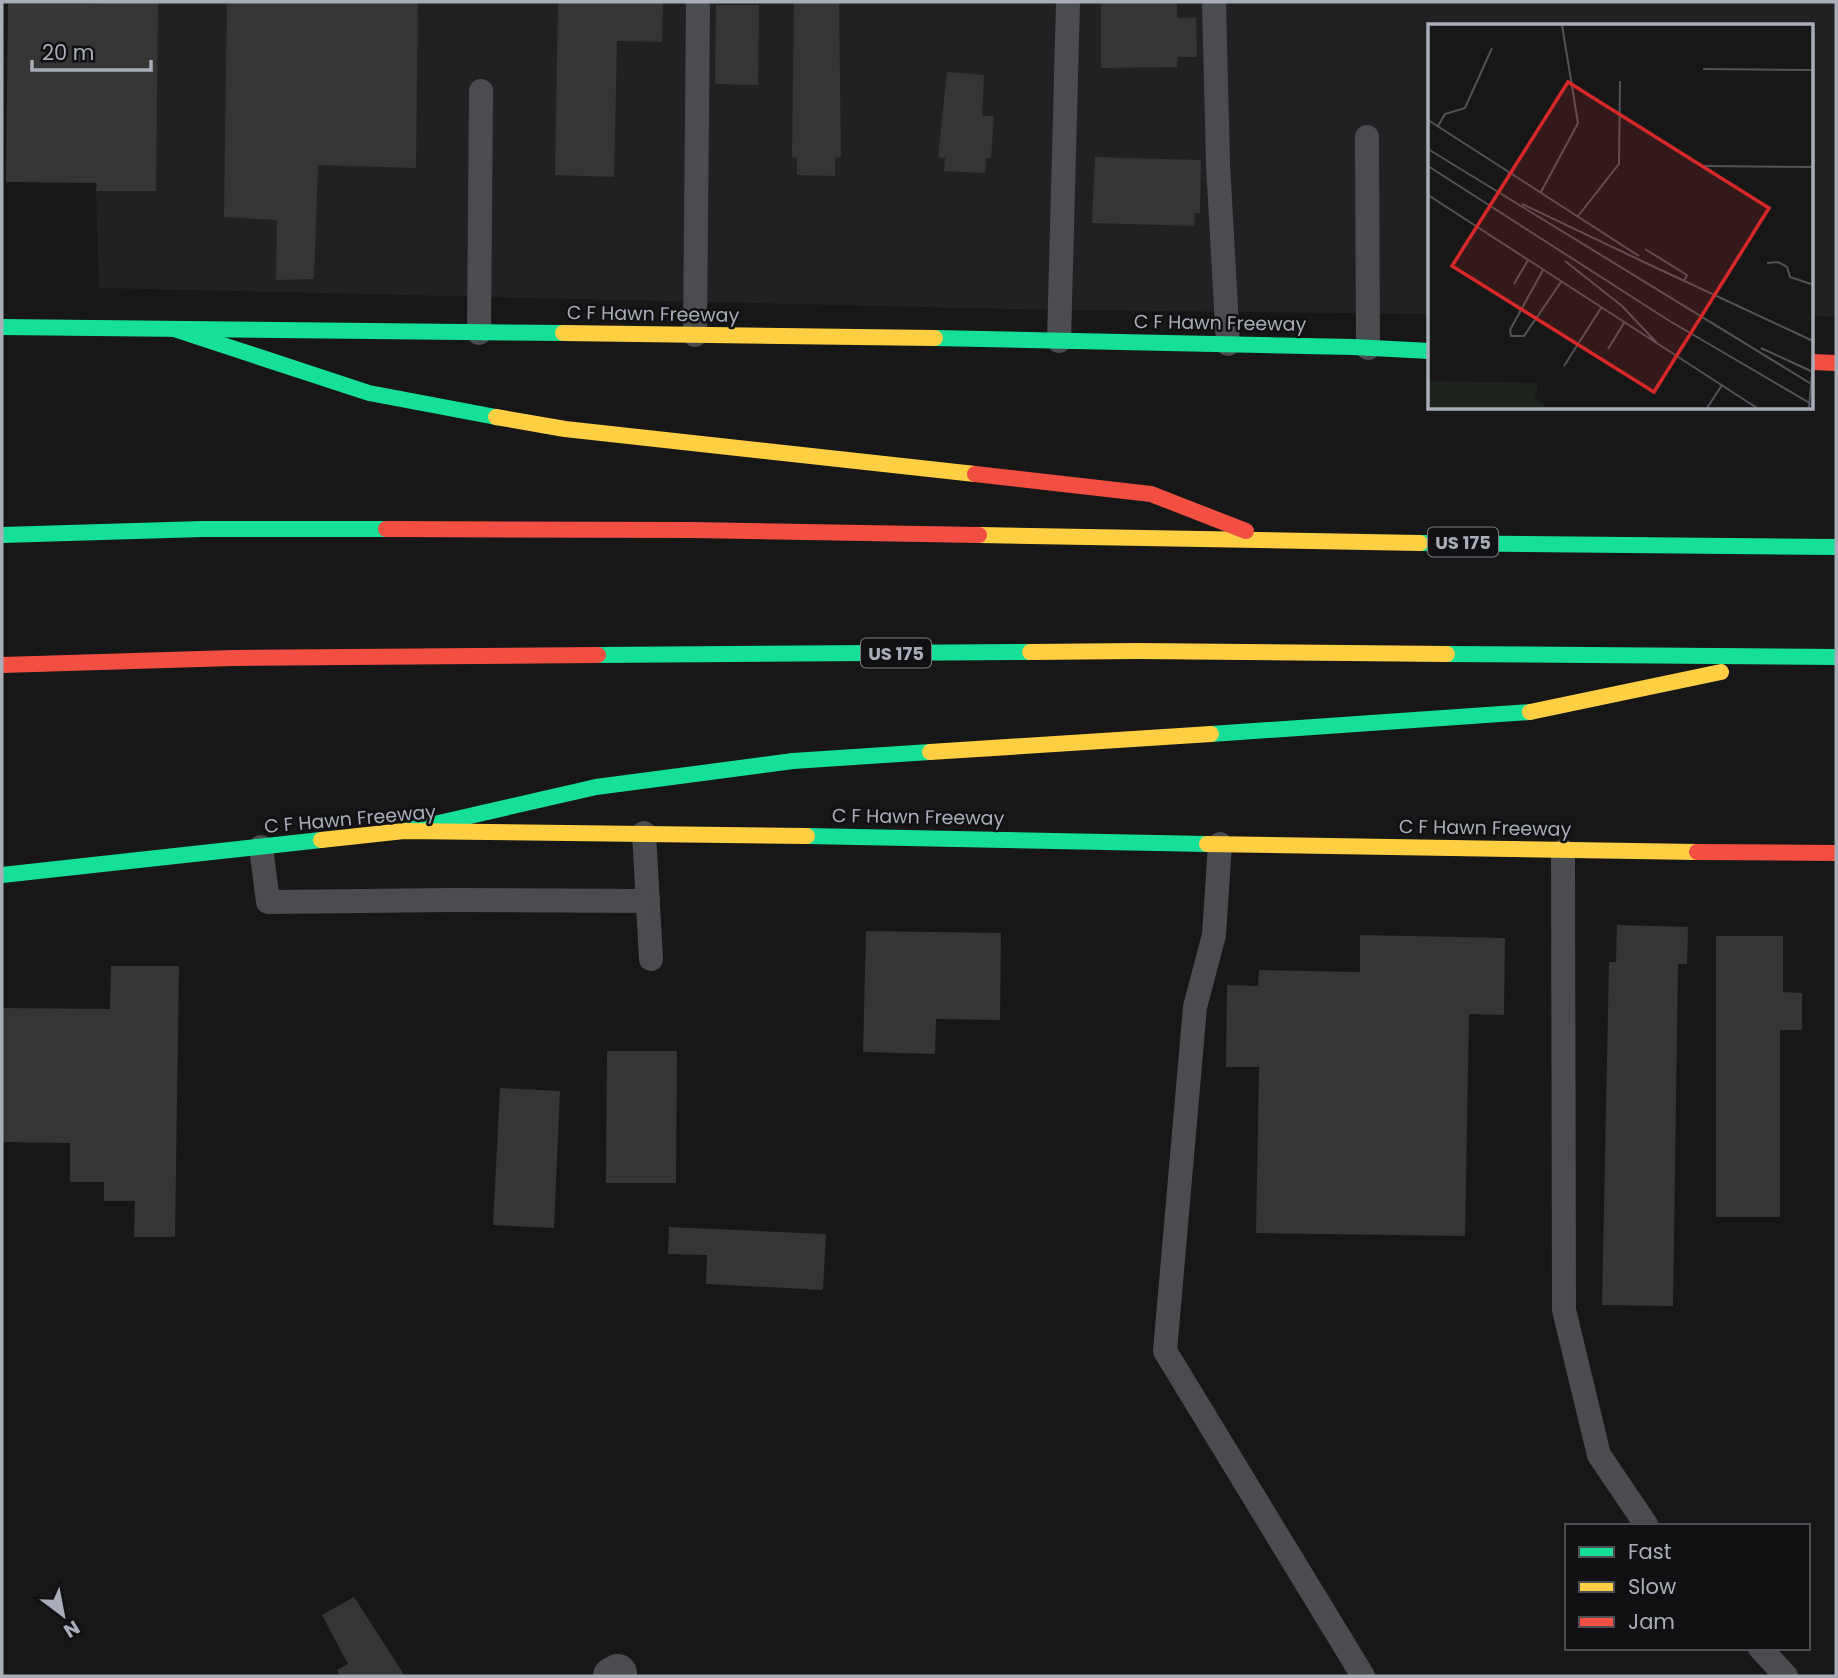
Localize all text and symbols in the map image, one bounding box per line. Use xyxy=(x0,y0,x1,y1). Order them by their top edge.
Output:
inset map xyxy=(1428,24,1814,410)
scale bar xyxy=(32,28,150,72)
text: 20 m xyxy=(42,38,95,67)
street label: C F Hawn Freeway xyxy=(567,299,740,329)
street label: C F Hawn Freeway xyxy=(1134,308,1307,338)
road number: US 175 xyxy=(1428,528,1498,556)
road number: US 175 xyxy=(861,638,931,668)
street label: C F Hawn Freeway xyxy=(263,798,437,840)
street label: C F Hawn Freeway xyxy=(832,802,1005,832)
street label: C F Hawn Freeway xyxy=(1399,813,1572,843)
legend xyxy=(1565,1524,1810,1650)
text: Fast xyxy=(1628,1537,1671,1566)
text: Slow xyxy=(1628,1572,1676,1601)
north arrow xyxy=(28,1580,98,1650)
text: Jam xyxy=(1628,1607,1675,1636)
text: N xyxy=(59,1614,85,1644)

